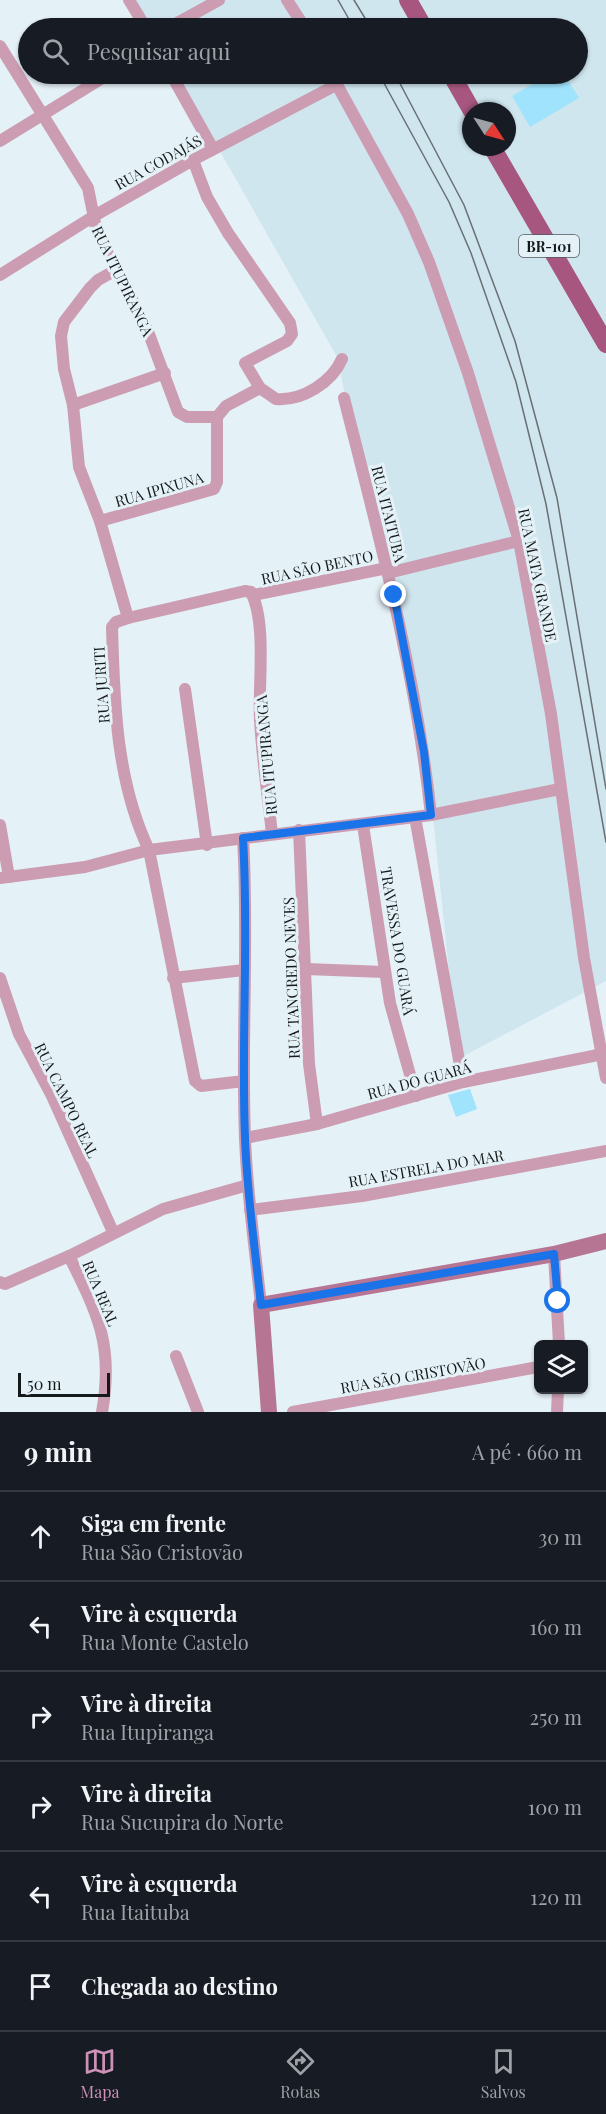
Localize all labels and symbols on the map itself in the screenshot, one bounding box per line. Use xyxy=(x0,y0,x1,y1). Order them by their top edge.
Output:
north arrow xyxy=(462,102,516,156)
street label: RUA CODAJÁS xyxy=(111,130,205,194)
street label: RUA ITUPIRANGA xyxy=(88,222,159,340)
road number: BR-101 xyxy=(519,235,579,257)
street label: RUA ITAITUBA xyxy=(367,464,411,565)
street label: RUA IPIXUNA xyxy=(112,467,206,511)
street label: RUA MATA GRANDE xyxy=(514,506,562,644)
street label: RUA SÃO BENTO xyxy=(259,545,375,589)
route end xyxy=(380,581,406,607)
street label: RUA JURITI xyxy=(88,646,114,724)
street label: RUA ITUPIRANGA xyxy=(251,694,281,816)
street label: TRAVESSA DO GUARÁ xyxy=(376,865,420,1017)
street label: RUA TANCREDO NEVES xyxy=(278,897,304,1059)
street label: RUA CAMPO REAL xyxy=(30,1039,104,1161)
street label: RUA DO GUARÁ xyxy=(365,1056,474,1104)
street label: RUA ESTRELA DO MAR xyxy=(347,1144,506,1192)
street label: RUA REAL xyxy=(78,1257,124,1329)
route start xyxy=(544,1287,570,1313)
street label: RUA SÃO CRISTOVÃO xyxy=(339,1352,487,1398)
scale bar xyxy=(18,1370,110,1398)

